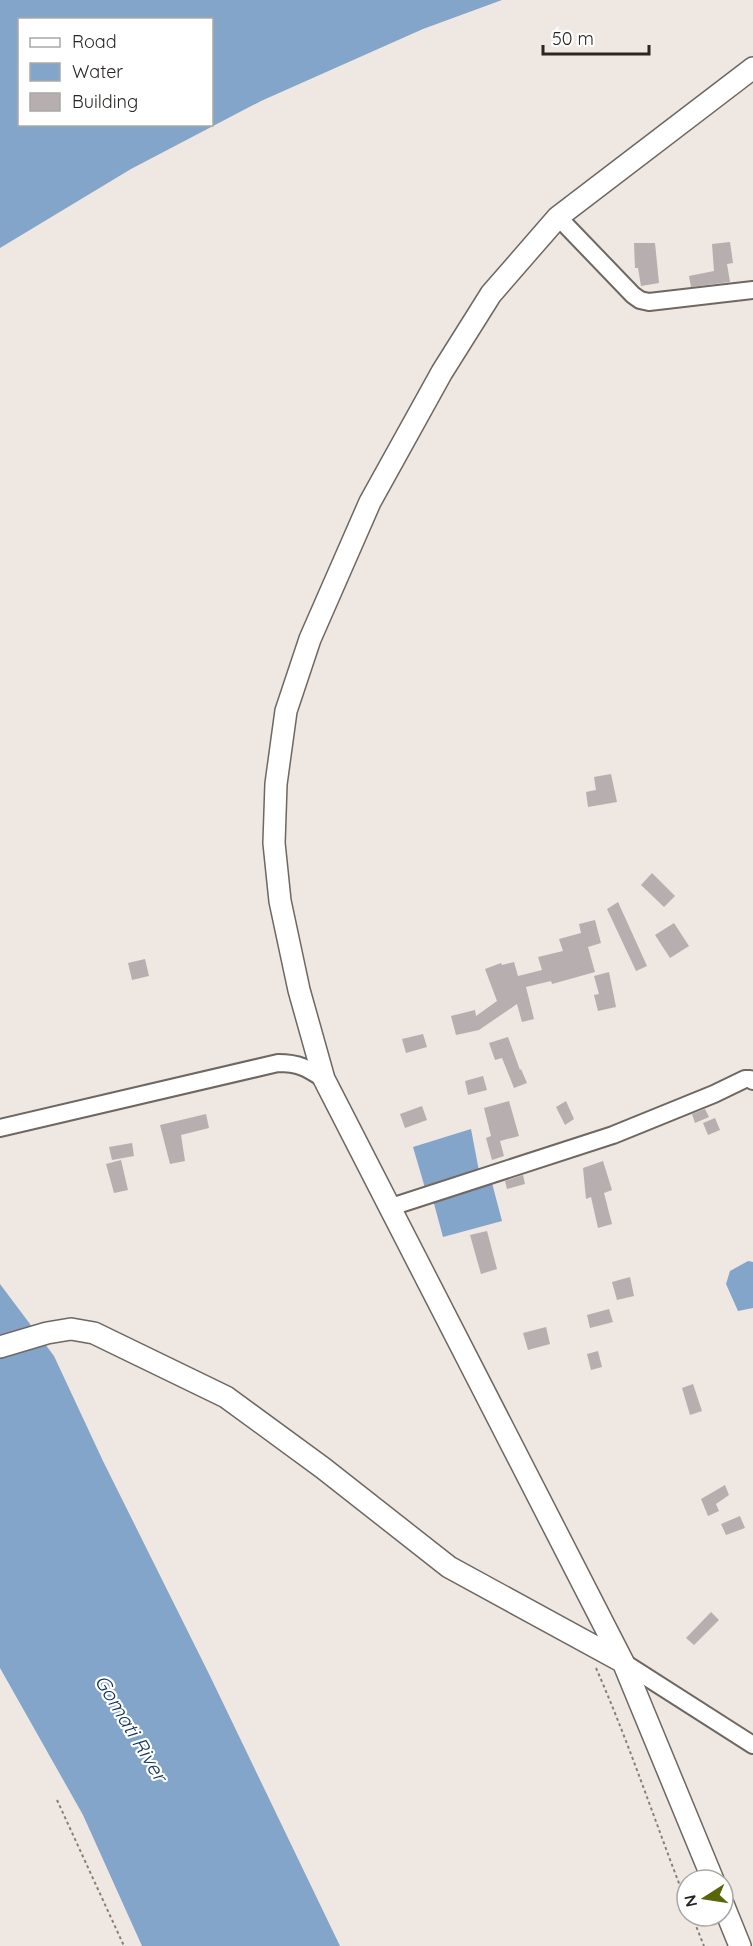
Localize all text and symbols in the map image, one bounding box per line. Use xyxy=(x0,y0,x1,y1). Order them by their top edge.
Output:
legend xyxy=(18,18,213,126)
scale bar xyxy=(543,18,650,56)
text: 50 m xyxy=(552,27,594,50)
text: Road xyxy=(72,30,117,53)
text: Water xyxy=(72,60,123,83)
text: Building xyxy=(72,90,138,113)
water label: Gomati River xyxy=(90,1670,174,1788)
north arrow xyxy=(675,1868,735,1928)
text: N xyxy=(679,1893,701,1909)

